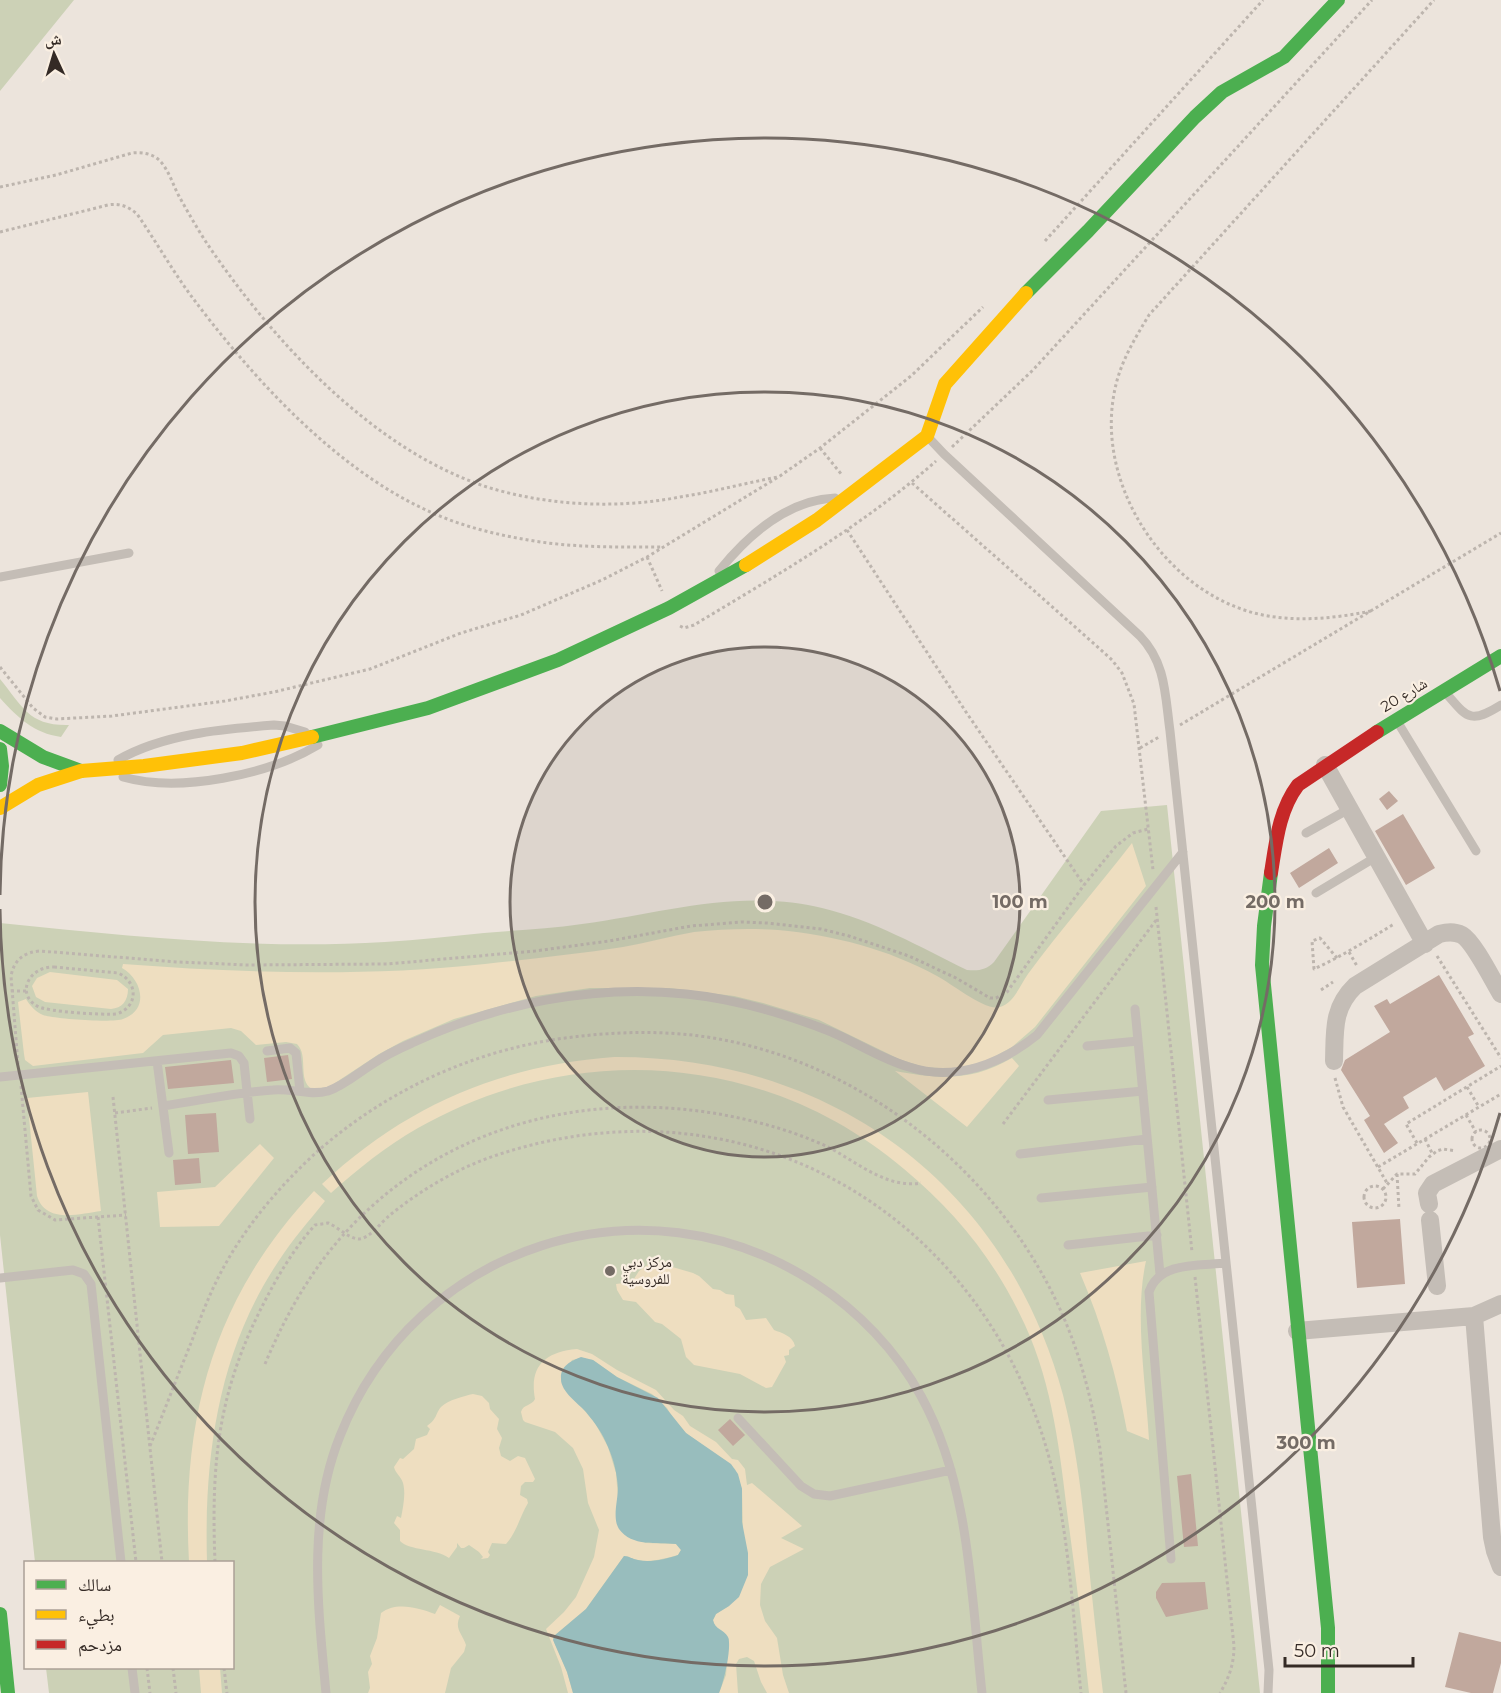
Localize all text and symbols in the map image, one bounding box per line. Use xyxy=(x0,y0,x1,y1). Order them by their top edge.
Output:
north arrow xyxy=(24,24,84,84)
text: ش xyxy=(44,29,62,50)
street label: شارع 20 xyxy=(1377,673,1431,717)
text: 100 m xyxy=(992,891,1048,913)
text: 200 m xyxy=(1245,891,1305,913)
centre of rings xyxy=(755,892,775,912)
place label: مركز دبي للفروسية xyxy=(622,1252,672,1288)
marker: مركز دبي للفروسية xyxy=(603,1264,617,1278)
text: 300 m xyxy=(1275,1432,1336,1454)
legend xyxy=(24,1561,234,1669)
text: سالك xyxy=(78,1574,111,1596)
text: بطيء xyxy=(78,1604,115,1630)
scale bar xyxy=(1285,1630,1412,1668)
text: مزدحم xyxy=(78,1634,122,1657)
text: 50 m xyxy=(1294,1640,1340,1662)

